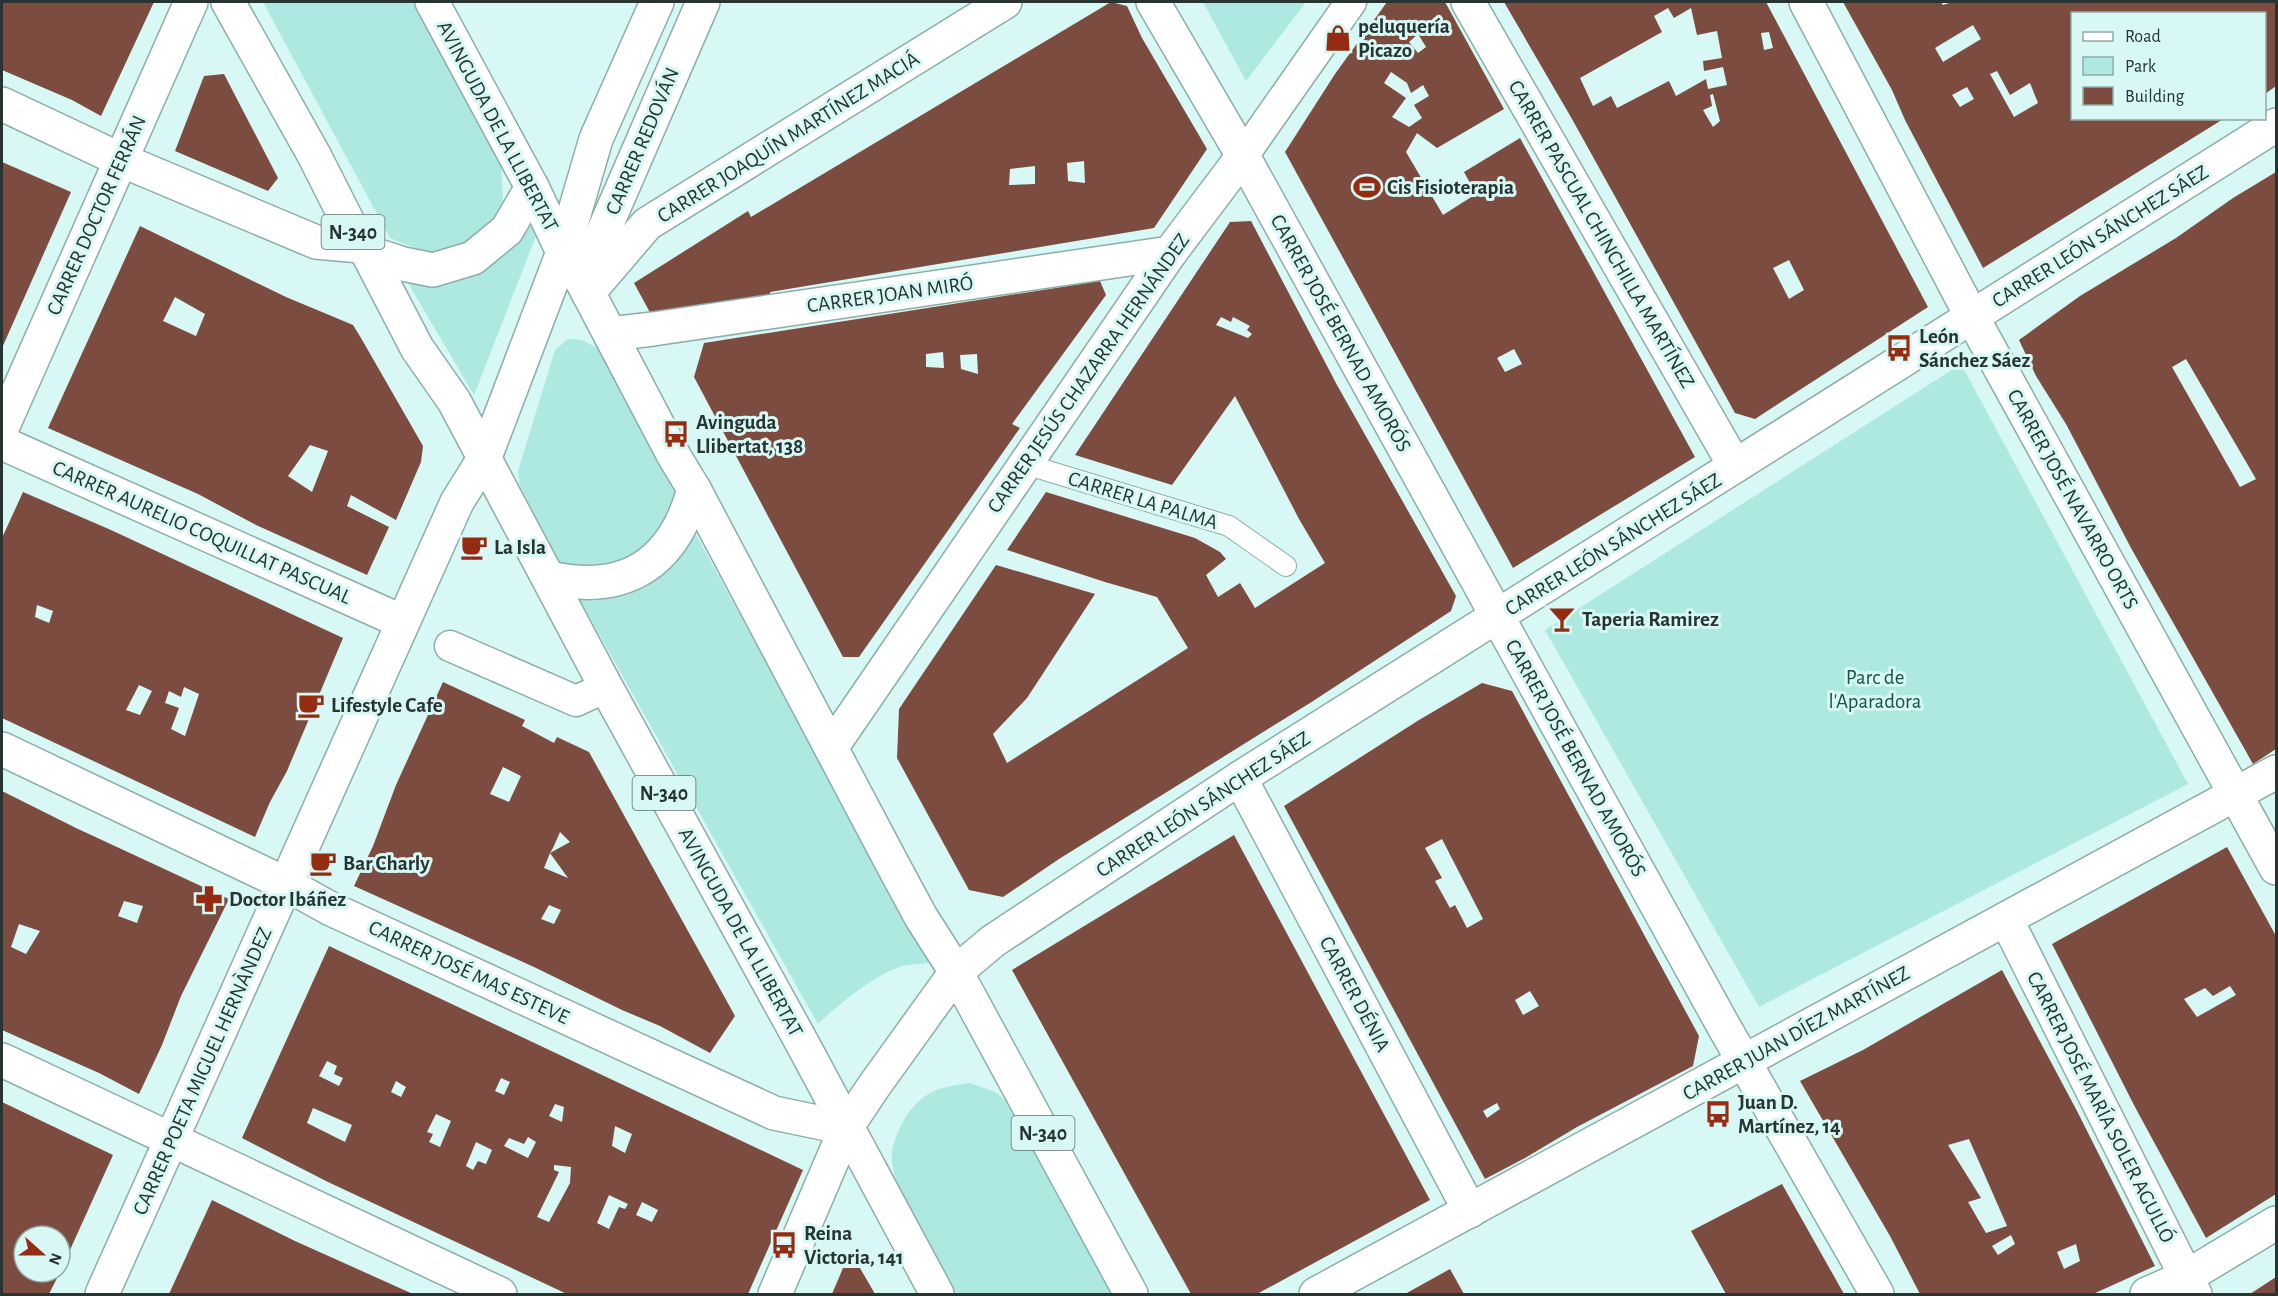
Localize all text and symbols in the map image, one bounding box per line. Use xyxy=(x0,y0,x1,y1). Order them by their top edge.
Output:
legend xyxy=(2071,12,2266,120)
place label: peluquería Picazo xyxy=(1358,16,1450,61)
street label: AVINGUDA DE LA LLIBERTAT xyxy=(433,18,562,235)
shop icon: peluquería Picazo xyxy=(1323,23,1353,53)
text: Road xyxy=(2125,28,2161,46)
street label: CARRER JOAQUÍN MARTÍNEZ MACIÁ xyxy=(653,46,923,227)
text: Park xyxy=(2125,58,2157,76)
street label: CARRER REDOVÁN xyxy=(600,64,683,218)
street label: CARRER PASCUAL CHINCHILLA MARTÍNEZ xyxy=(1505,76,1700,392)
text: Building xyxy=(2125,88,2185,106)
street label: CARRER DOCTOR FERRÁN xyxy=(41,111,150,318)
street label: CARRER LEÓN SÁNCHEZ SÁEZ xyxy=(1987,159,2212,312)
sports icon: Cis Fisioterapia xyxy=(1352,172,1382,202)
place label: Cis Fisioterapia xyxy=(1387,177,1514,198)
street label: CARRER JOSÉ BERNAD AMORÓS xyxy=(1266,210,1416,456)
road number: N-340 xyxy=(322,215,385,249)
street label: CARRER JESÚS CHAZARRA HERNÁNDEZ xyxy=(982,229,1193,517)
street label: CARRER JOAN MIRÓ xyxy=(805,270,975,317)
place label: León Sánchez Sáez xyxy=(1919,326,2031,371)
bus stop icon: León Sánchez Sáez xyxy=(1884,333,1914,363)
street label: CARRER JOSÉ NAVARRO ORTS xyxy=(2003,385,2144,613)
place label: Avinguda Llibertat, 138 xyxy=(696,412,803,457)
bus stop icon: Avinguda Llibertat, 138 xyxy=(661,419,691,449)
street label: CARRER AURELIO COQUILLAT PASCUAL xyxy=(49,457,354,608)
street label: CARRER LEÓN SÁNCHEZ SÁEZ xyxy=(1500,467,1725,620)
street label: CARRER LA PALMA xyxy=(1065,468,1220,533)
cafe icon: La Isla xyxy=(459,532,489,562)
place label: La Isla xyxy=(494,537,546,558)
bar icon: Taperia Ramirez xyxy=(1547,604,1577,634)
place label: Taperia Ramirez xyxy=(1582,609,1719,630)
street label: CARRER JOSÉ BERNAD AMORÓS xyxy=(1501,635,1651,881)
park label: Parc de l'Aparadora xyxy=(1829,667,1922,712)
cafe icon: Lifestyle Cafe xyxy=(296,690,326,720)
place label: Lifestyle Cafe xyxy=(331,695,443,716)
street label: CARRER LEÓN SÁNCHEZ SÁEZ xyxy=(1091,726,1314,881)
road number: N-340 xyxy=(632,776,696,810)
street label: AVINGUDA DE LA LLIBERTAT xyxy=(674,824,807,1040)
cafe icon: Bar Charly xyxy=(308,848,338,878)
place label: Bar Charly xyxy=(343,853,430,874)
pharmacy icon: Doctor Ibáñez xyxy=(194,884,224,914)
place label: Doctor Ibáñez xyxy=(229,889,346,910)
street label: CARRER JOSÉ MAS ESTEVE xyxy=(365,915,573,1028)
street label: CARRER POETA MIGUEL HERNÀNDEZ xyxy=(128,923,276,1218)
street label: CARRER DÉNIA xyxy=(1315,932,1396,1055)
street label: CARRER JUAN DÍEZ MARTÍNEZ xyxy=(1678,961,1913,1105)
street label: CARRER JOSÉ MARÍA SOLER AGULLÓ xyxy=(2023,967,2180,1246)
place label: Juan D. Martínez, 14 xyxy=(1738,1092,1841,1137)
bus stop icon: Juan D. Martínez, 14 xyxy=(1703,1099,1733,1129)
road number: N-340 xyxy=(1012,1116,1074,1150)
place label: Reina Victoria, 141 xyxy=(804,1223,904,1268)
north arrow xyxy=(12,1224,72,1284)
bus stop icon: Reina Victoria, 141 xyxy=(769,1230,799,1260)
text: N xyxy=(46,1251,65,1267)

